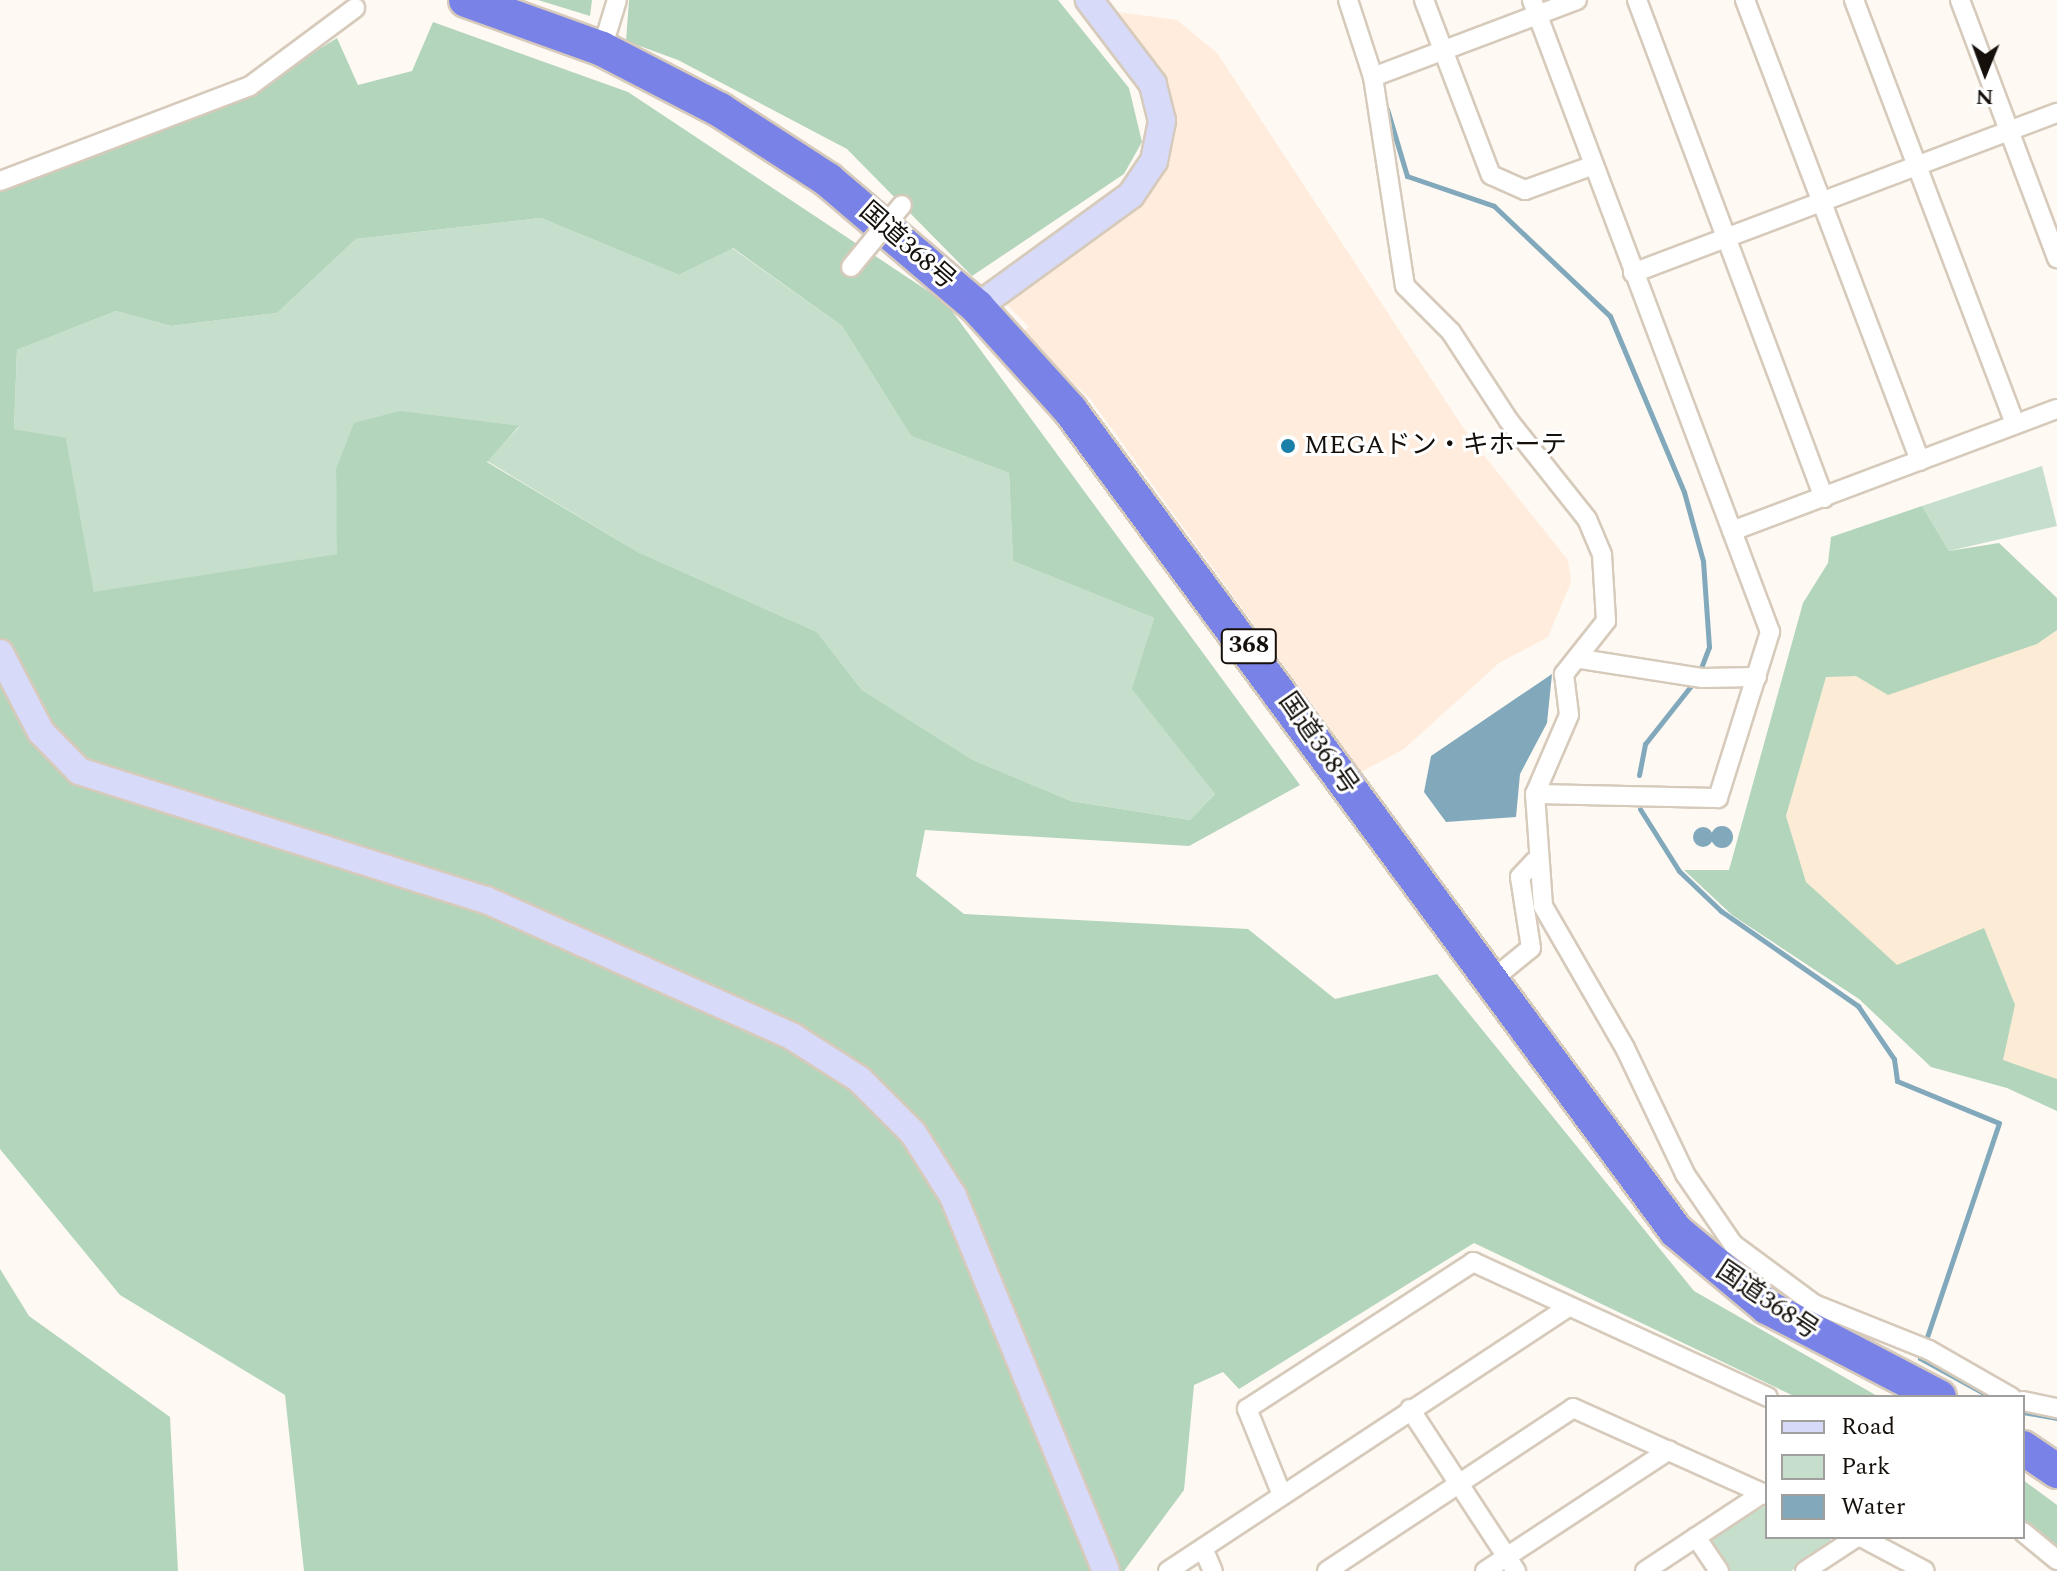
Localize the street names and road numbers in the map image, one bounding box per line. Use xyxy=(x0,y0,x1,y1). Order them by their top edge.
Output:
street label: 国道368号 xyxy=(853,196,961,296)
road number: 368 xyxy=(1219,626,1279,666)
street label: 国道368号 xyxy=(1272,687,1364,801)
street label: 国道368号 xyxy=(1710,1255,1824,1347)

